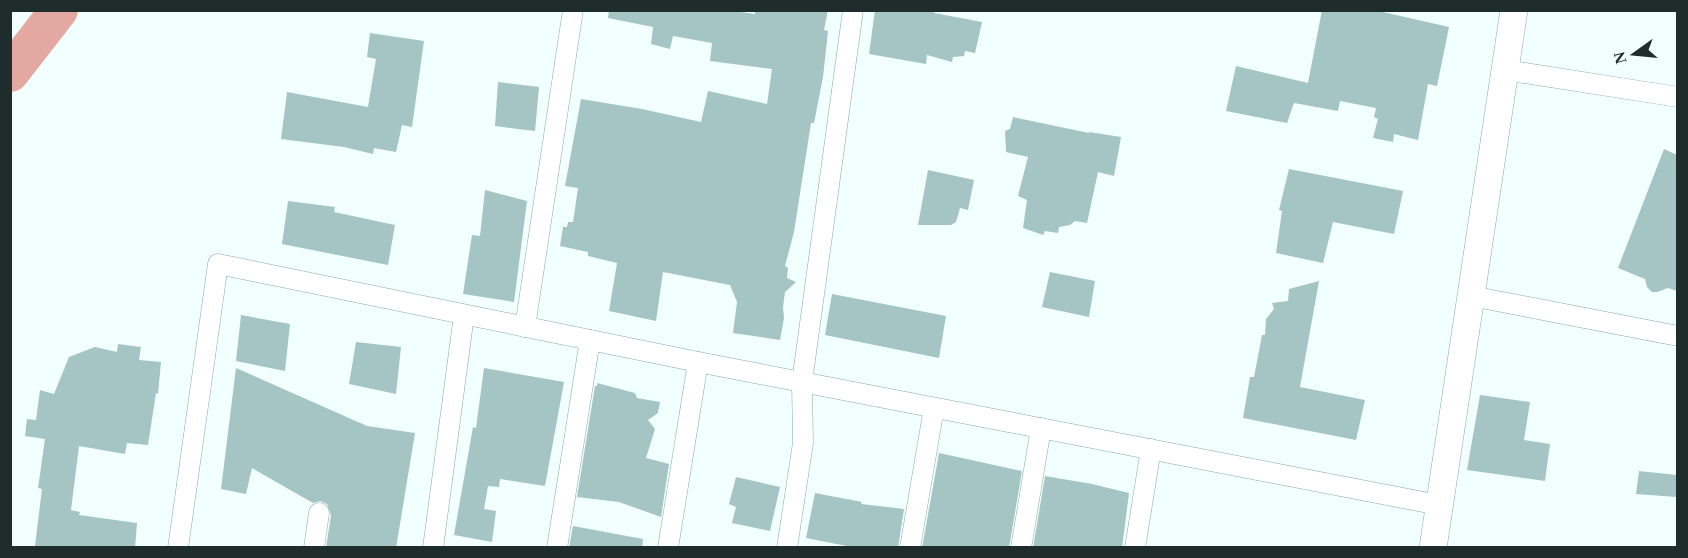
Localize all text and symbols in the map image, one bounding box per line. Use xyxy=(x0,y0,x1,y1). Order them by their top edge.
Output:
north arrow xyxy=(1604,24,1664,84)
text: N xyxy=(1610,50,1630,66)

